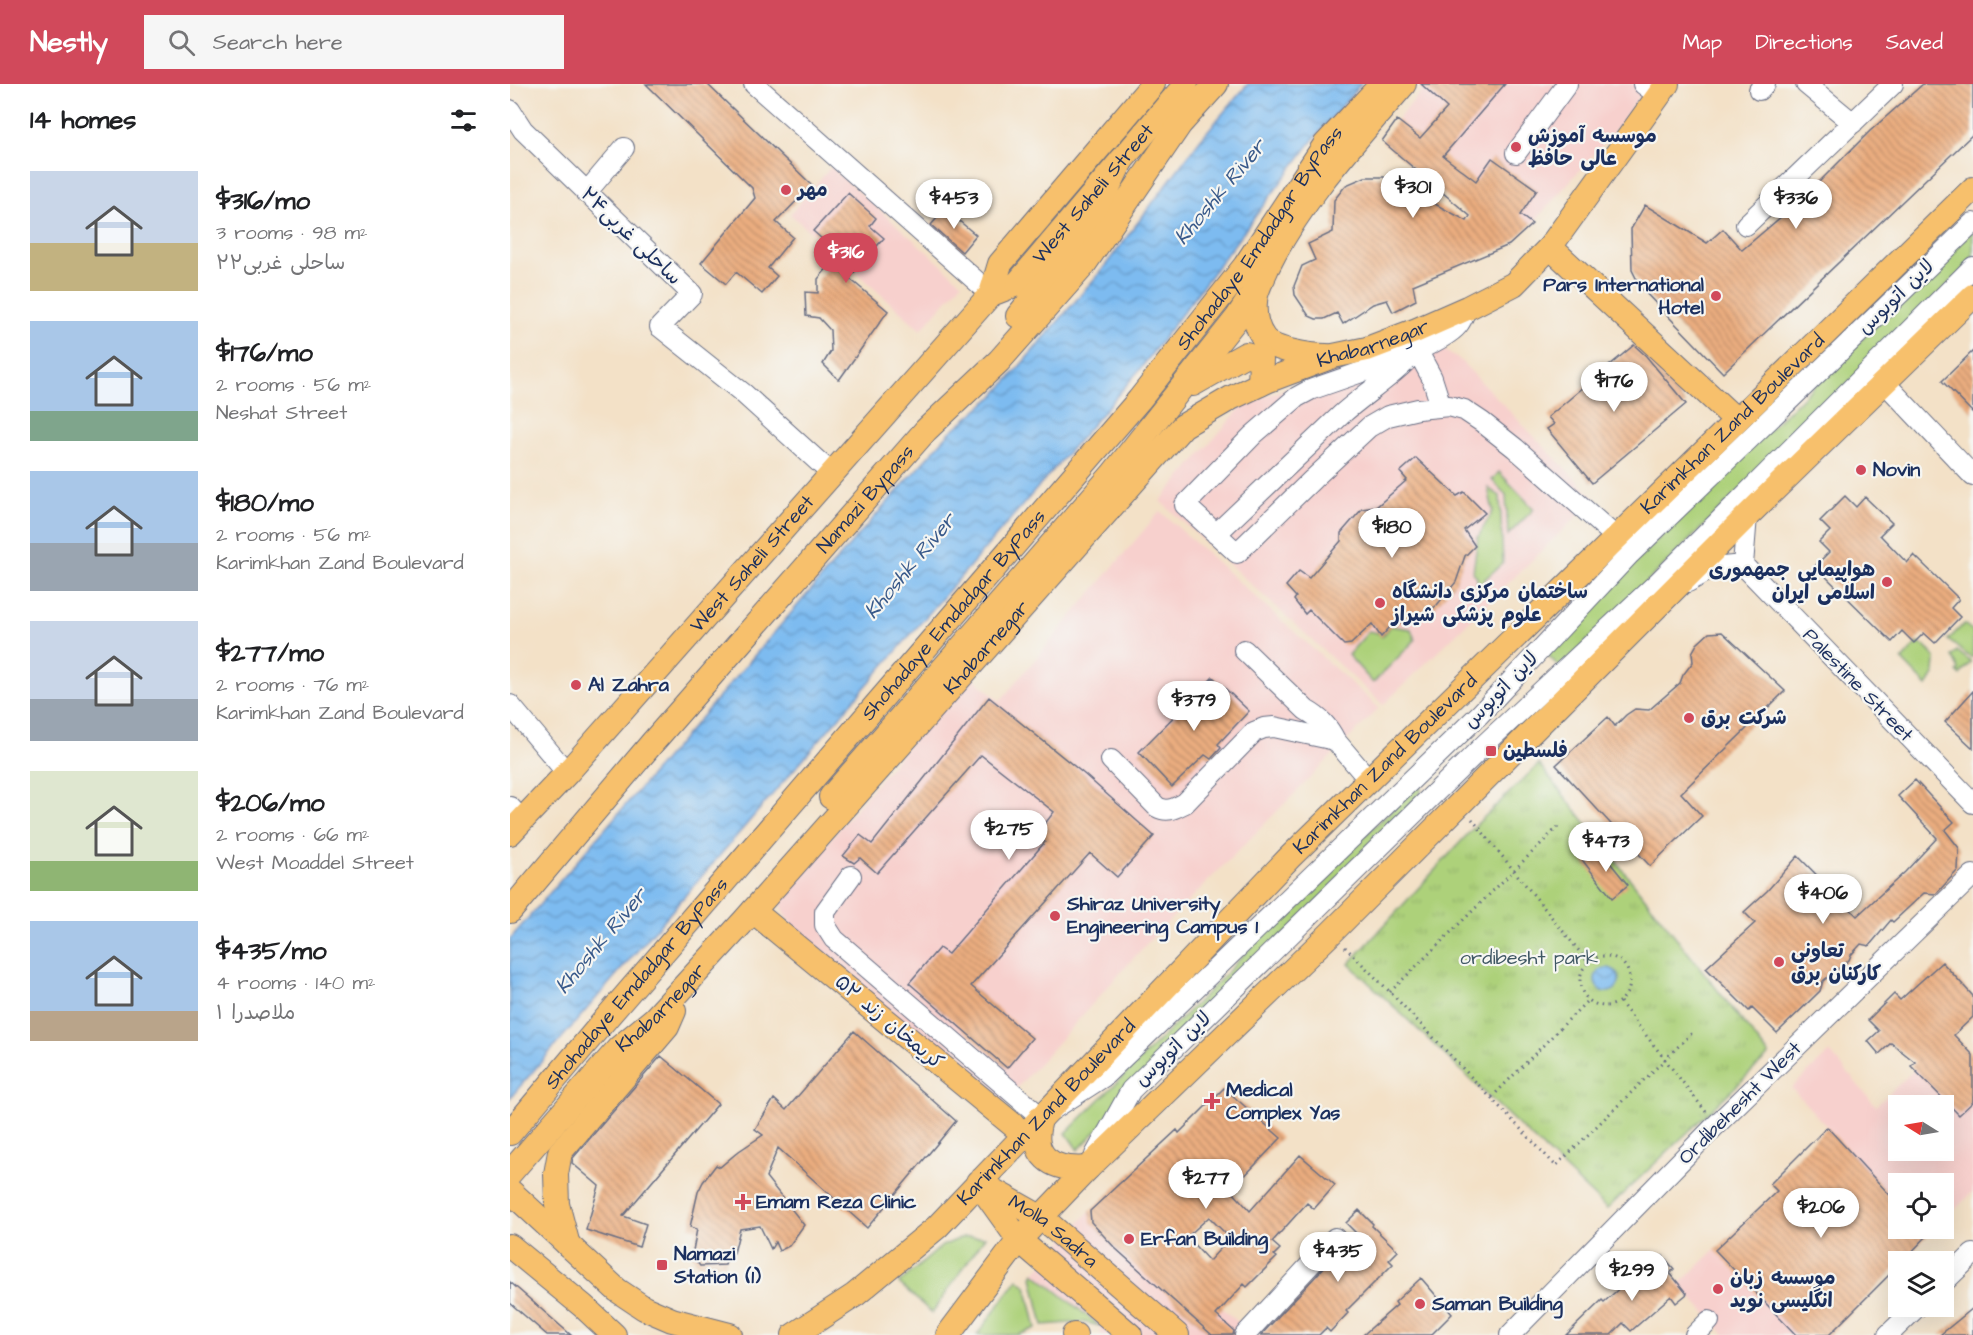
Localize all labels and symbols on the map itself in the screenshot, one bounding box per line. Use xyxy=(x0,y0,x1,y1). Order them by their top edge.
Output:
street label: West Saheli Street xyxy=(1026,118,1161,270)
street label: Shohadaye Emdadgar ByPass xyxy=(1170,120,1350,356)
place label: موسسه آموزش عالی حافظ xyxy=(1528,122,1657,173)
water label: Khoshk River xyxy=(1167,131,1274,251)
marker: موسسه آموزش عالی حافظ xyxy=(1509,140,1523,154)
pin: $301 xyxy=(1377,168,1449,219)
place label: مهر xyxy=(796,176,828,204)
pin: $453 xyxy=(918,179,990,230)
pin: $336 xyxy=(1760,179,1832,230)
street label: ساحلی غربی۲۴ xyxy=(574,181,688,291)
marker: مهر xyxy=(779,183,793,197)
pin: $316 xyxy=(810,233,882,284)
street label: لاین اتوبوس xyxy=(1851,253,1941,341)
place label: Pars International Hotel xyxy=(1543,271,1704,322)
marker: Pars International Hotel xyxy=(1709,289,1723,303)
street label: Khabarnegar xyxy=(1313,312,1434,375)
street label: Karimkhan Zand Boulevard xyxy=(1634,327,1831,521)
pin: $176 xyxy=(1578,362,1650,413)
street label: Namazi Bypass xyxy=(810,439,921,560)
place label: Novin xyxy=(1873,456,1920,484)
marker: Novin xyxy=(1854,463,1868,477)
street label: West Saheli Street xyxy=(683,489,821,639)
street label: Shohadaye Emdadgar ByPass xyxy=(855,504,1053,727)
water label: Khoshk River xyxy=(857,505,964,625)
pin: $180 xyxy=(1356,508,1428,559)
place label: هواپیمایی جمهموری اسلامی ایران xyxy=(1709,556,1875,607)
marker: هواپیمایی جمهموری اسلامی ایران xyxy=(1880,575,1894,589)
place label: ساختمان مرکزی دانشگاه علوم پزشکی شیراز xyxy=(1390,578,1588,629)
street label: Khabarnegar xyxy=(937,594,1036,701)
marker: ساختمان مرکزی دانشگاه علوم پزشکی شیراز xyxy=(1373,596,1387,610)
street label: Palestine Street xyxy=(1796,622,1920,748)
street label: لاین اتوبوس xyxy=(1457,645,1545,735)
street label: Karimkhan Zand Boulevard xyxy=(1287,667,1484,861)
place label: Al Zahra xyxy=(588,671,670,699)
marker: Al Zahra xyxy=(569,678,583,692)
pin: $379 xyxy=(1158,681,1230,732)
place label: شرکت برق xyxy=(1701,704,1787,732)
marker: شرکت برق xyxy=(1682,711,1696,725)
place label: فلسطین xyxy=(1503,737,1568,765)
marker: فلسطین xyxy=(1484,744,1498,758)
pin: $275 xyxy=(973,810,1045,861)
pin: $473 xyxy=(1570,822,1642,873)
street label: Shohadaye Emdadgar ByPass xyxy=(538,872,735,1095)
pin: $406 xyxy=(1787,874,1859,925)
water label: Khoshk River xyxy=(548,880,655,1000)
place label: Shiraz University Engineering Campus 1 xyxy=(1066,890,1258,942)
marker: Shiraz University Engineering Campus 1 xyxy=(1048,909,1062,923)
place label: تعاونی کارکنان برق xyxy=(1791,937,1881,988)
park label: ordibesht park xyxy=(1460,944,1598,972)
marker: تعاونی کارکنان برق xyxy=(1772,955,1786,969)
street label: Khabarnegar xyxy=(610,957,712,1059)
street label: کریمخان زند ۵۲ xyxy=(829,968,949,1076)
street label: لاین اتوبوس xyxy=(1128,1005,1218,1093)
street label: Karimkhan Zand Boulevard xyxy=(951,1013,1142,1212)
street label: Ordibehesht West xyxy=(1672,1035,1808,1171)
place label: Medical Complex Yas xyxy=(1226,1076,1340,1127)
marker: Medical Complex Yas xyxy=(1203,1092,1221,1110)
north arrow xyxy=(1888,1095,1954,1161)
pin: $277 xyxy=(1170,1159,1242,1210)
place label: Emam Reza Clinic xyxy=(756,1188,917,1216)
street label: Molla Sadra xyxy=(1003,1188,1104,1274)
pin: $206 xyxy=(1785,1188,1857,1239)
marker: Emam Reza Clinic xyxy=(734,1193,752,1211)
place label: Erfan Building xyxy=(1141,1225,1269,1254)
marker: Erfan Building xyxy=(1122,1232,1136,1246)
pin: $435 xyxy=(1302,1232,1374,1283)
place label: Namazi Station (1) xyxy=(673,1240,761,1291)
pin: $299 xyxy=(1596,1251,1668,1302)
marker: Namazi Station (1) xyxy=(655,1258,669,1272)
place label: موسسه زبان انگلیسی نوید xyxy=(1730,1264,1835,1315)
marker: موسسه زبان انگلیسی نوید xyxy=(1711,1282,1725,1296)
place label: Saman Building xyxy=(1431,1290,1564,1319)
marker: Saman Building xyxy=(1413,1297,1427,1311)

